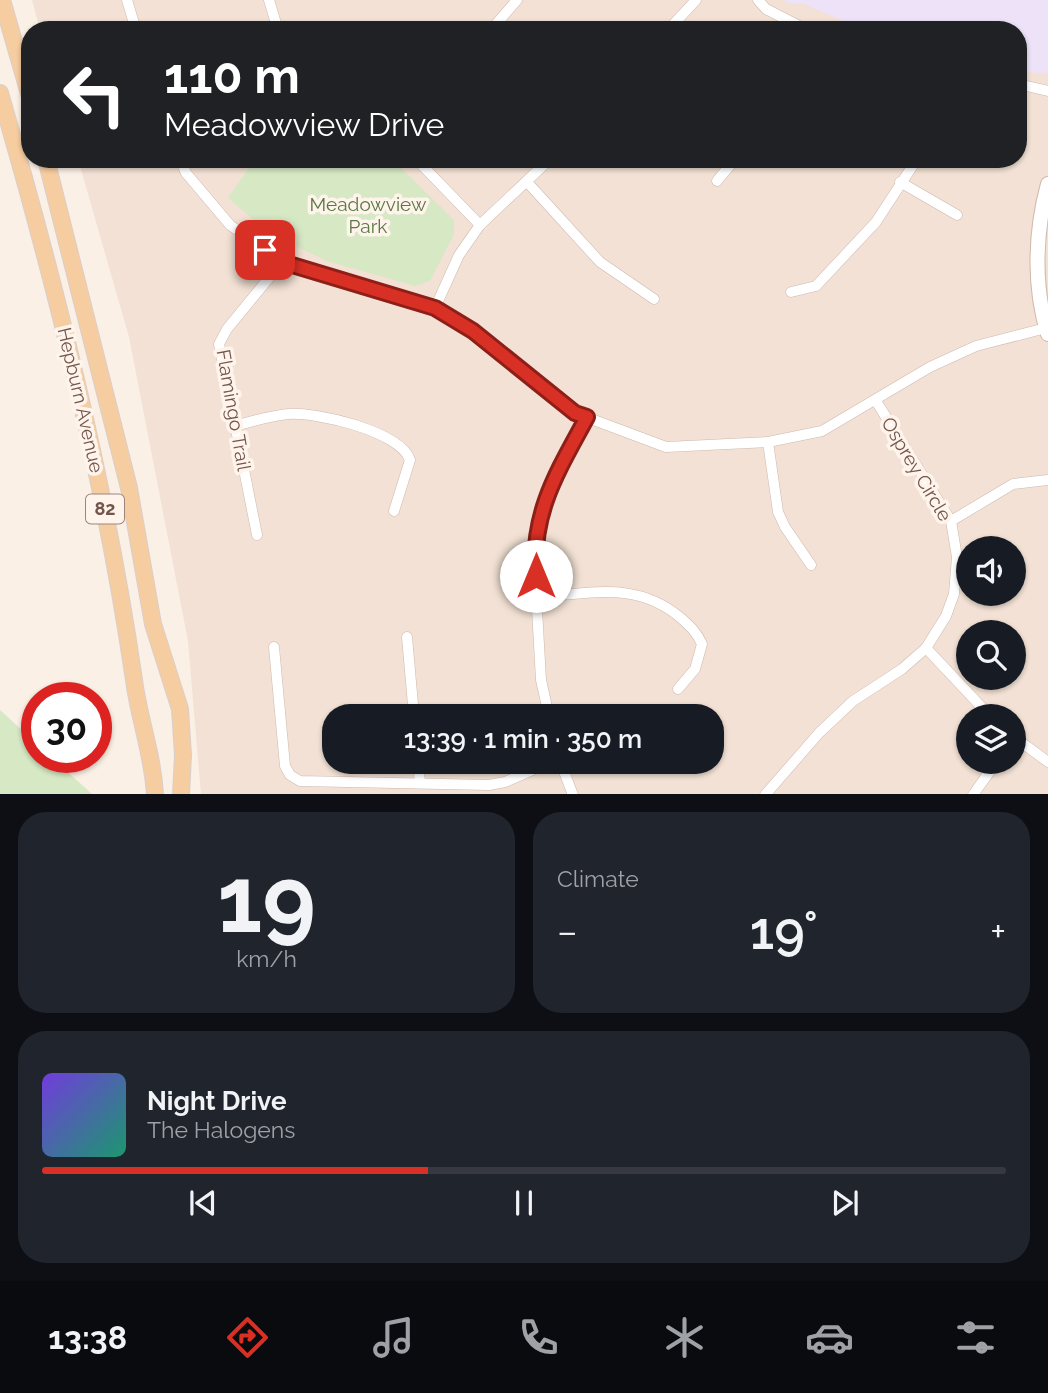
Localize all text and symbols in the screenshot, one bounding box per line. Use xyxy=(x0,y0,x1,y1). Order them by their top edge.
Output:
text: 110 m xyxy=(164,47,300,104)
icon: left xyxy=(49,49,140,140)
text: Meadowview Drive xyxy=(164,106,444,143)
park label: Meadowview Park xyxy=(310,193,427,237)
pin xyxy=(235,220,295,280)
icon: arrive xyxy=(246,231,284,269)
street label: Hepburn Avenue xyxy=(54,325,108,475)
street label: Flamingo Trail xyxy=(212,348,256,473)
street label: Osprey Circle xyxy=(877,413,957,525)
road number: 82 xyxy=(86,494,124,524)
map controls xyxy=(956,536,1026,774)
button: sound xyxy=(956,536,1026,606)
position arrow xyxy=(499,539,573,613)
button: search xyxy=(956,620,1026,690)
speed limit sign: 30 xyxy=(21,682,112,773)
button: layers xyxy=(956,704,1026,774)
text: 13:39 · 1 min · 350 m xyxy=(404,724,642,754)
text: 19 xyxy=(217,846,316,953)
text: Climate xyxy=(557,865,639,892)
text: 19° xyxy=(750,900,818,961)
text: − xyxy=(557,909,577,954)
text: + xyxy=(990,909,1006,954)
text: km/h xyxy=(236,945,297,972)
text: Night Drive xyxy=(147,1086,286,1116)
text: The Halogens xyxy=(147,1116,295,1143)
icon: previous xyxy=(184,1184,222,1222)
icon: pause xyxy=(505,1184,543,1222)
icon: next xyxy=(826,1184,864,1222)
icon: directions xyxy=(223,1313,272,1362)
icon: music xyxy=(369,1313,418,1362)
icon: phone xyxy=(514,1313,563,1362)
icon: climate xyxy=(660,1313,709,1362)
icon: car xyxy=(805,1313,854,1362)
icon: filters xyxy=(951,1313,1000,1362)
text: 13:38 xyxy=(48,1319,127,1356)

